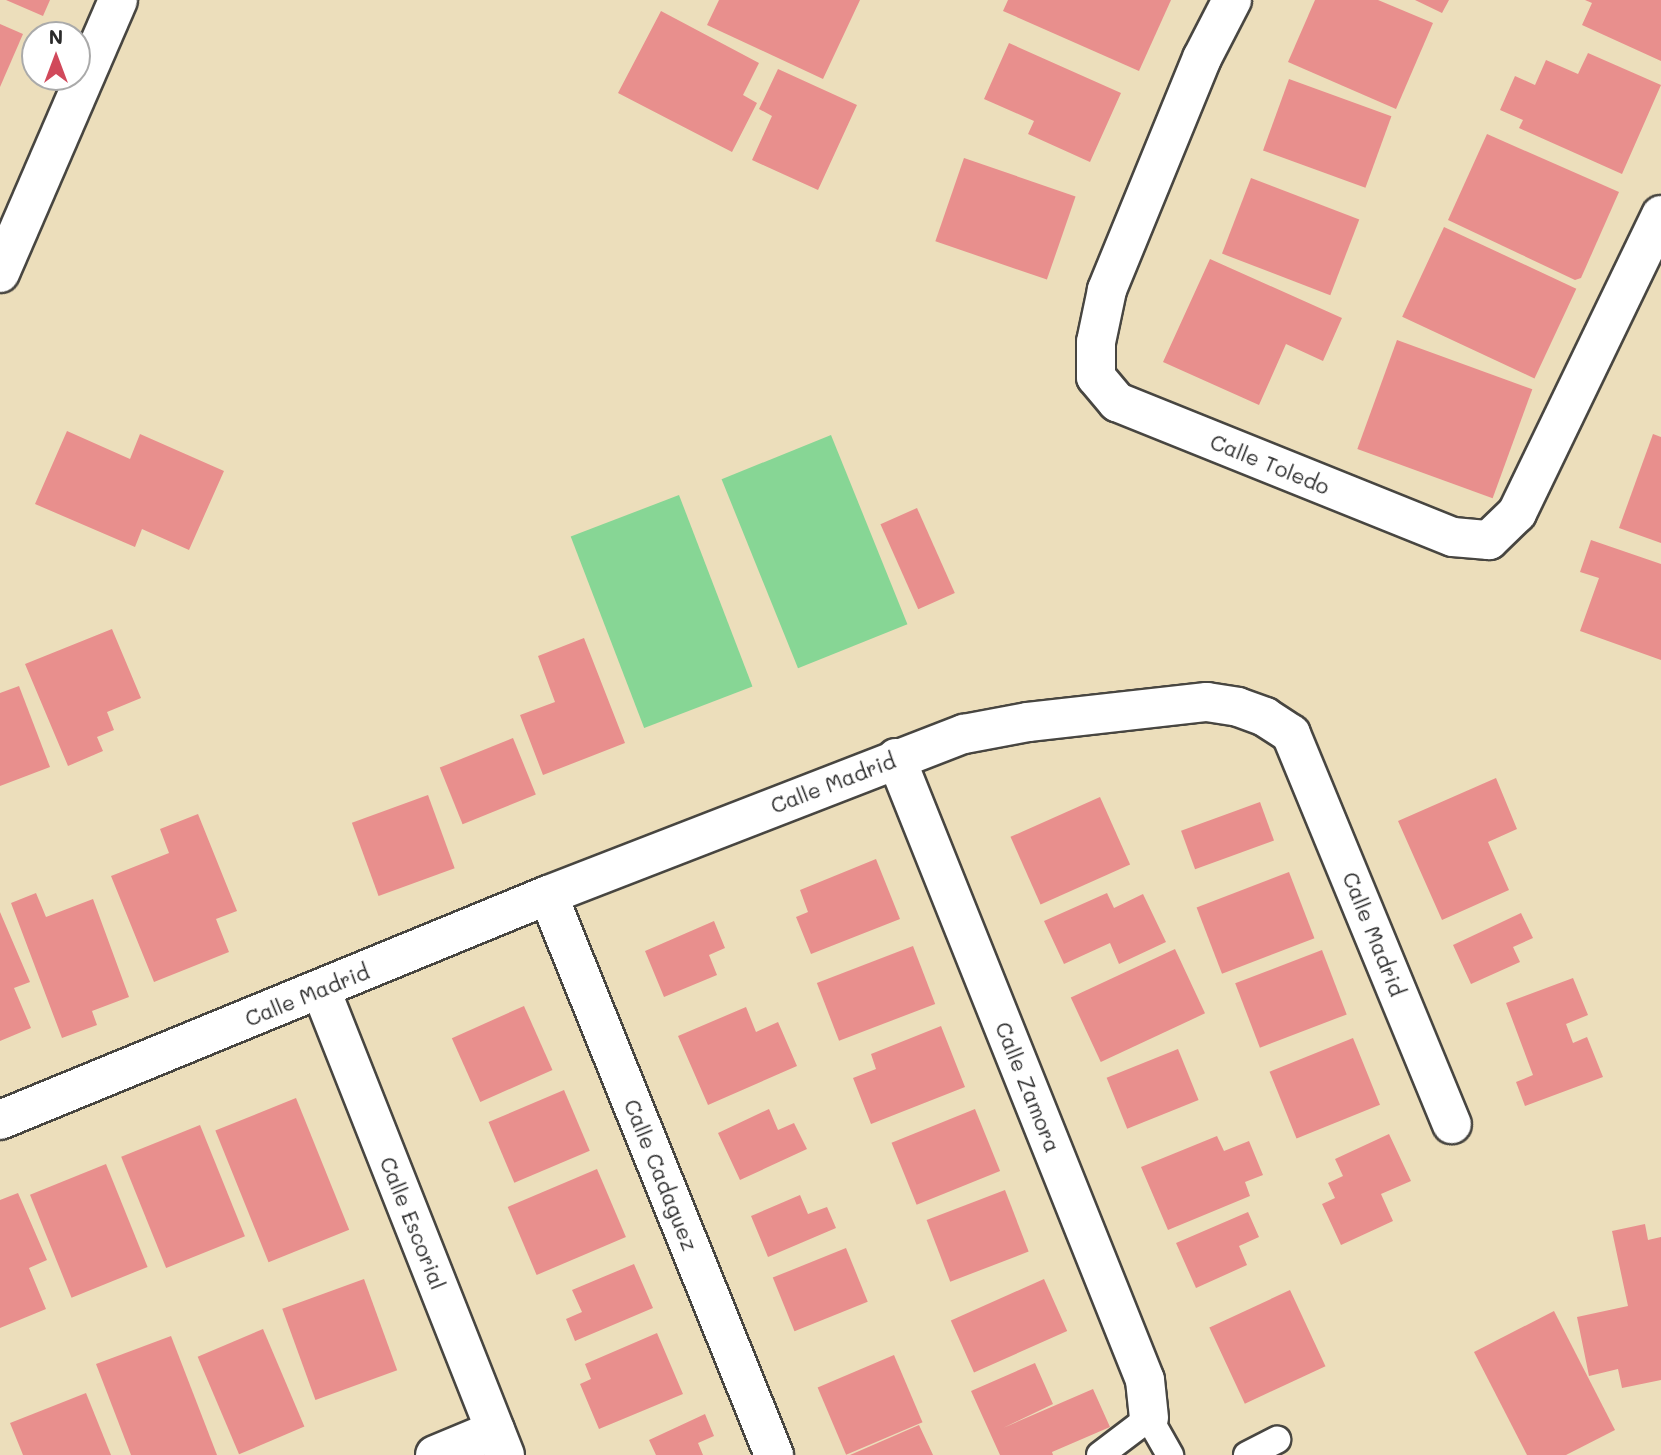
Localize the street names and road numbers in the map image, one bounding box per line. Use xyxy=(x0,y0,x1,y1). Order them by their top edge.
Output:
street label: Calle Toledo xyxy=(1207,429,1333,499)
street label: Calle Madrid xyxy=(767,748,899,818)
street label: Calle Madrid xyxy=(1338,868,1410,1000)
street label: Calle Madrid xyxy=(241,959,373,1031)
street label: Calle Zamora xyxy=(990,1018,1066,1156)
street label: Calle Cadaguez xyxy=(619,1096,703,1254)
street label: Calle Escorial xyxy=(375,1153,451,1293)

